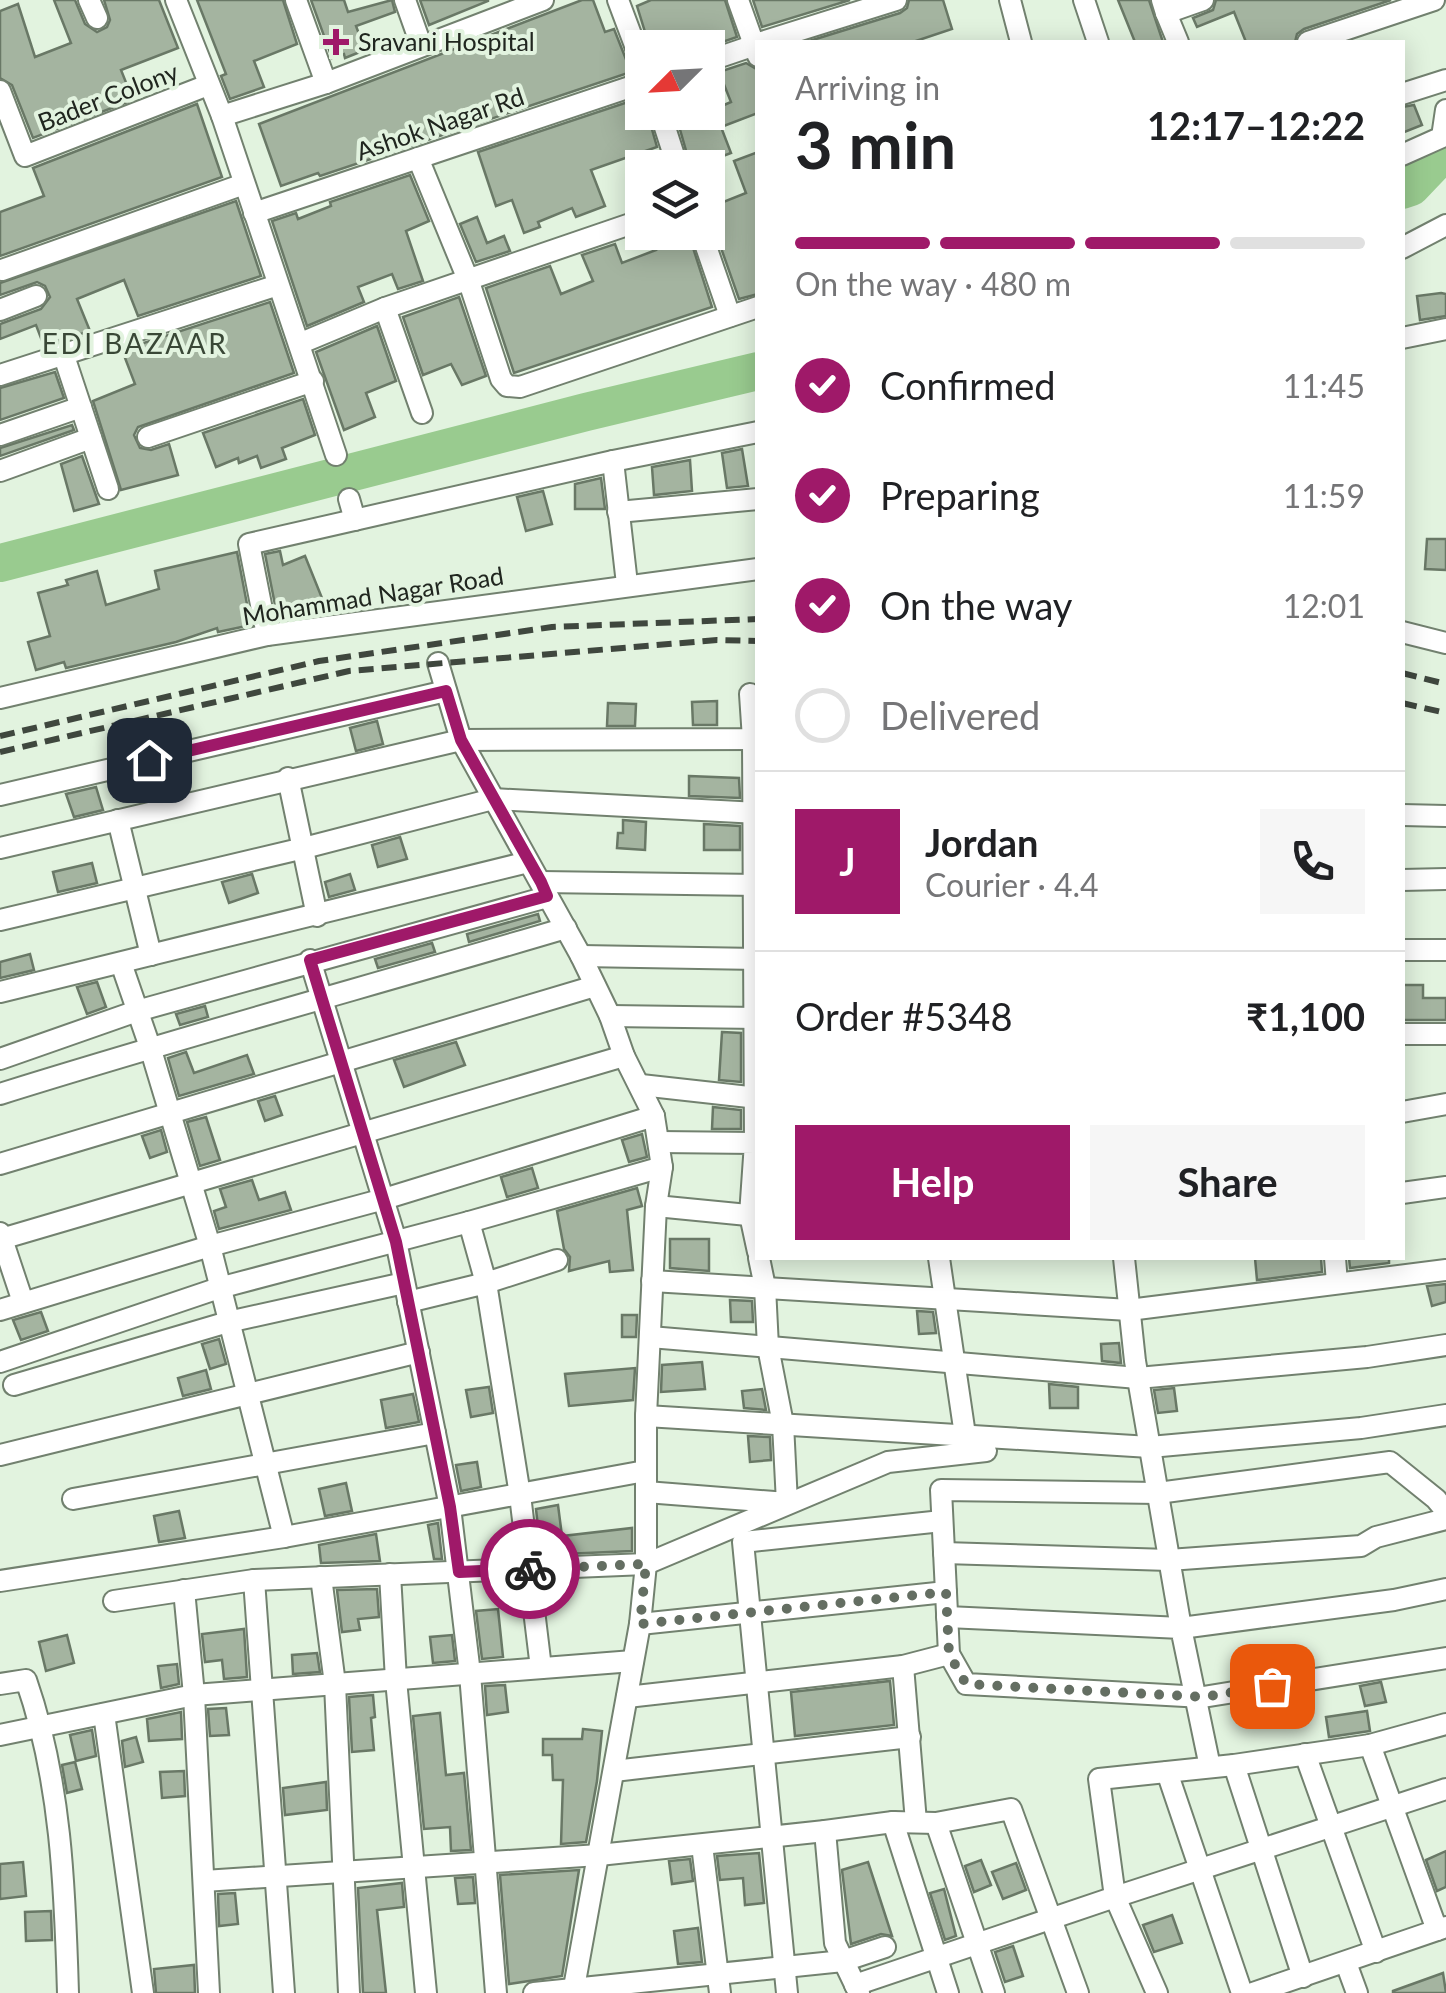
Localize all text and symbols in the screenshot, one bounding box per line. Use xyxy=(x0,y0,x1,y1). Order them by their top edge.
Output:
place label: Sravani Hospital xyxy=(358,26,535,56)
marker: Sravani Hospital xyxy=(323,29,349,55)
north arrow xyxy=(625,30,725,130)
map controls xyxy=(625,30,725,250)
street label: Bader Colony xyxy=(33,56,182,137)
text: Arriving in xyxy=(795,68,940,107)
street label: Ashok Nagar Rd xyxy=(352,80,528,166)
text: 12:17–12:22 xyxy=(1147,102,1365,148)
text: 3 min xyxy=(795,105,956,183)
button: layers xyxy=(625,150,725,250)
text: On the way · 480 m xyxy=(795,264,1071,303)
district label: EDI BAZAAR xyxy=(42,326,228,360)
icon: check xyxy=(795,358,850,413)
text: Confirmed xyxy=(880,362,1056,408)
text: 11:45 xyxy=(1283,366,1365,405)
icon: check xyxy=(795,468,850,523)
text: Preparing xyxy=(880,472,1040,518)
text: 11:59 xyxy=(1283,476,1365,515)
street label: Mohammad Nagar Road xyxy=(240,560,506,631)
icon: check xyxy=(795,578,850,633)
text: On the way xyxy=(880,582,1072,628)
text: 12:01 xyxy=(1283,586,1365,625)
text: Delivered xyxy=(880,692,1040,738)
pin xyxy=(107,718,192,803)
icon: home xyxy=(122,733,177,788)
button: phone xyxy=(1260,809,1365,914)
text: Jordan xyxy=(925,819,1038,865)
text: J xyxy=(839,838,856,884)
text: Courier · 4.4 xyxy=(925,865,1099,904)
text: Order #5348 xyxy=(795,993,1012,1039)
text: ₹1,100 xyxy=(1246,993,1365,1039)
button: Help xyxy=(795,1125,1070,1240)
button: Share xyxy=(1090,1125,1365,1240)
courier xyxy=(480,1519,580,1619)
icon: bike xyxy=(503,1542,558,1597)
pin xyxy=(1230,1644,1315,1729)
icon: bag xyxy=(1245,1659,1300,1714)

